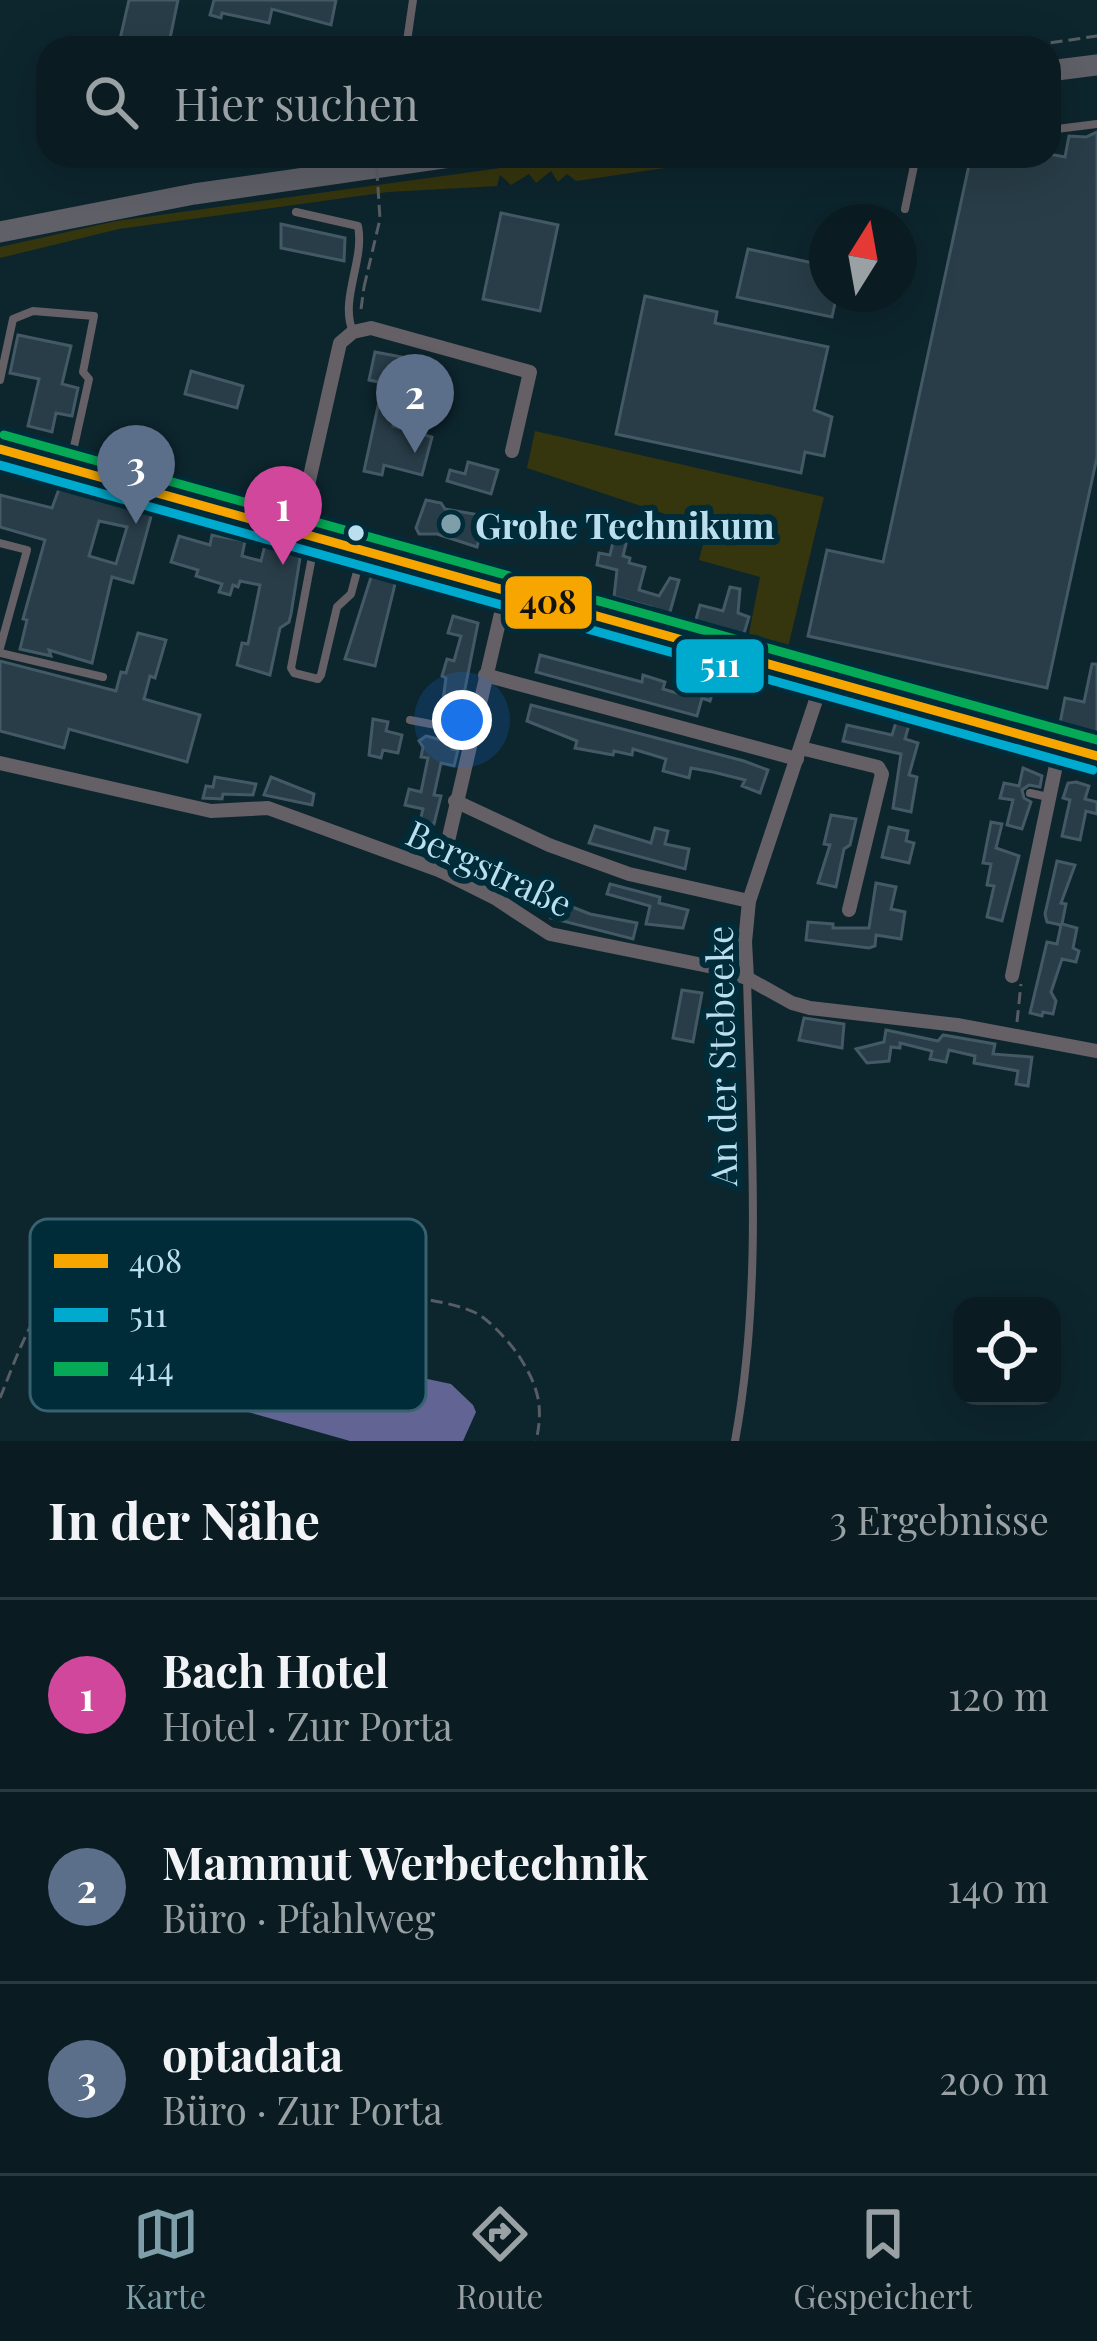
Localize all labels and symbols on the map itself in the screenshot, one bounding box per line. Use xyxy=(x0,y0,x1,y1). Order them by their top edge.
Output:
north arrow xyxy=(809,204,917,312)
pin: 2 xyxy=(376,354,454,453)
pin: 3 xyxy=(97,425,175,524)
pin: 1 xyxy=(244,466,322,565)
place label: Grohe Technikum xyxy=(475,500,775,548)
marker: Grohe Technikum xyxy=(438,511,464,537)
unlabelled marker xyxy=(345,522,367,544)
line badge: 408 xyxy=(503,574,594,631)
text: 408 xyxy=(519,578,577,622)
line badge: 511 xyxy=(674,637,766,695)
text: 511 xyxy=(700,641,740,685)
your location xyxy=(432,690,492,750)
street label: Bergstraße xyxy=(399,808,581,926)
street label: An der Stebeeke xyxy=(694,925,746,1188)
legend xyxy=(30,1219,426,1411)
text: 408 xyxy=(129,1237,182,1281)
text: 511 xyxy=(129,1291,167,1335)
text: 414 xyxy=(129,1345,174,1389)

